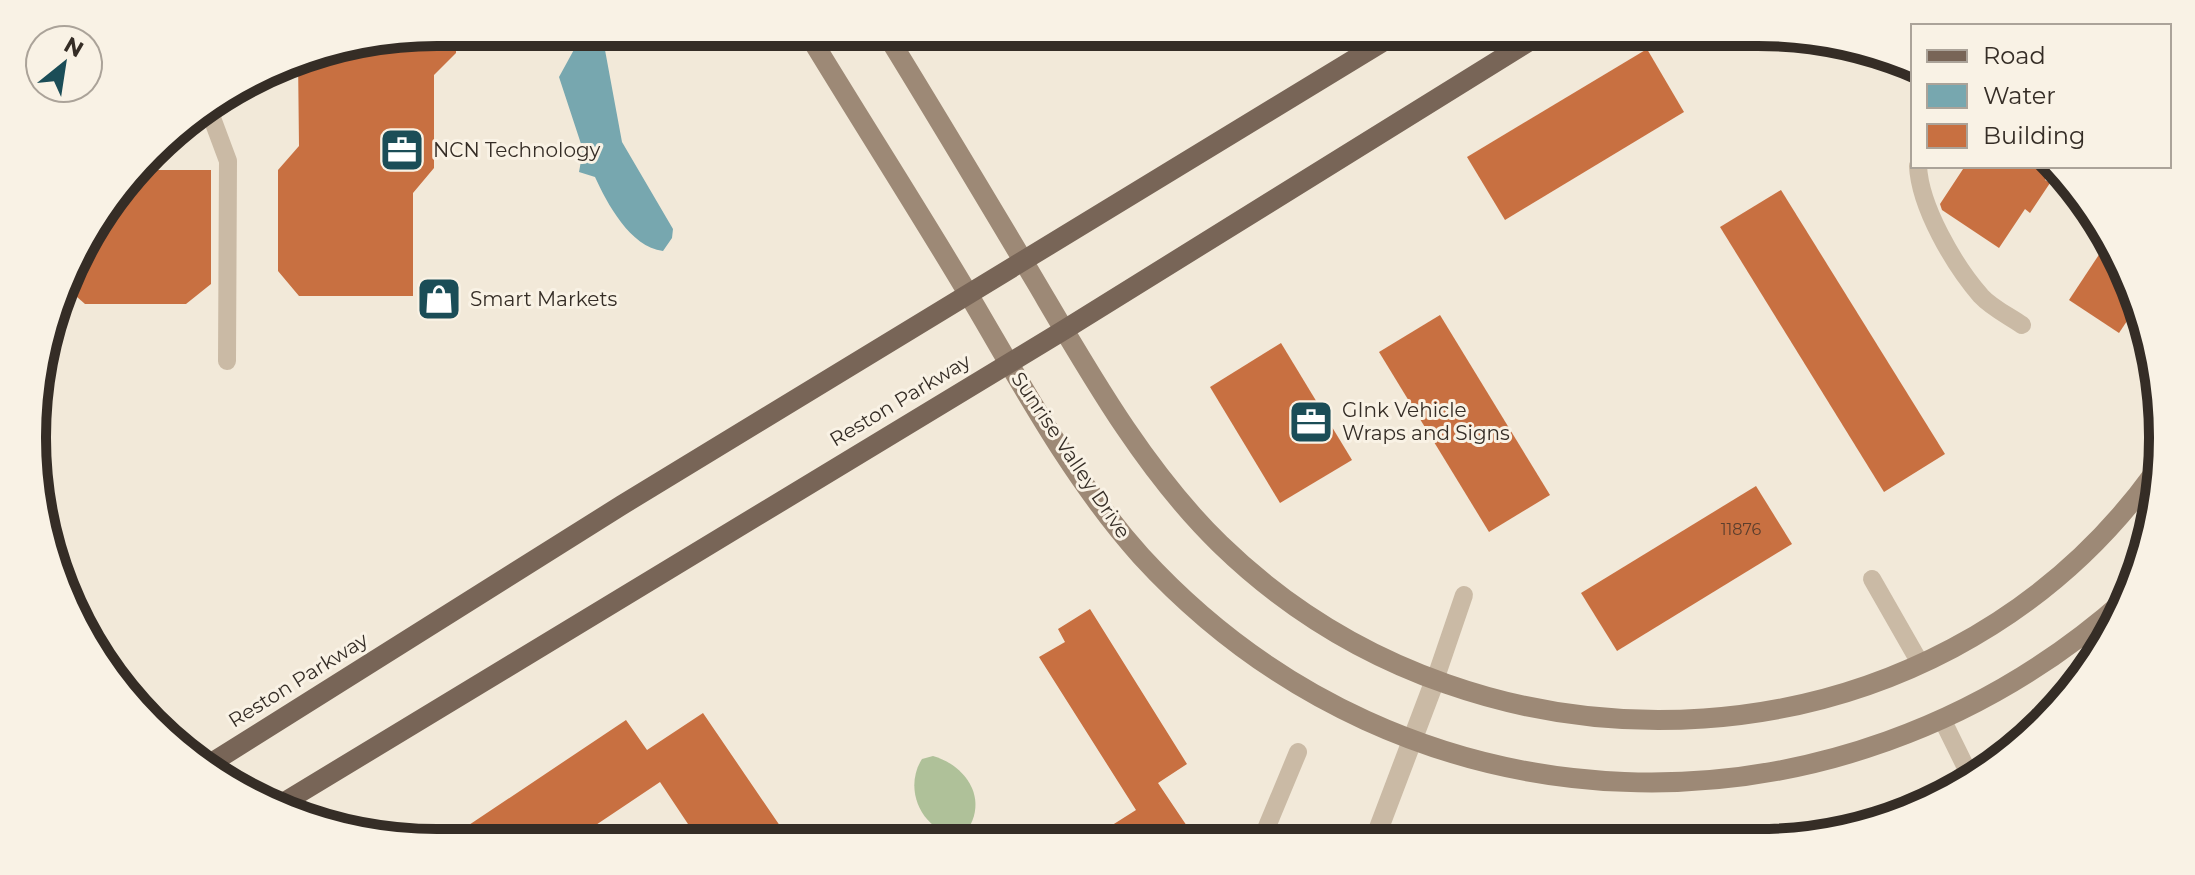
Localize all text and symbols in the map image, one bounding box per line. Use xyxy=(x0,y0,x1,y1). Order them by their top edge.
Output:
north arrow xyxy=(24,24,104,104)
legend xyxy=(1911,24,2171,168)
text: N xyxy=(59,31,88,63)
text: Road xyxy=(1983,41,2046,70)
text: Water xyxy=(1983,81,2056,110)
text: Building xyxy=(1983,121,2086,150)
office icon: NCN Technology xyxy=(378,126,426,174)
place label: NCN Technology xyxy=(433,138,601,162)
shop icon: Smart Markets xyxy=(415,275,463,323)
place label: Smart Markets xyxy=(470,287,618,311)
street label: Reston Parkway xyxy=(825,348,975,451)
street label: Sunrise Valley Drive xyxy=(1006,367,1136,543)
office icon: GInk Vehicle Wraps and Signs xyxy=(1287,398,1335,446)
place label: GInk Vehicle Wraps and Signs xyxy=(1342,398,1510,445)
house number: 11876 xyxy=(1721,520,1762,539)
street label: Reston Parkway xyxy=(224,627,372,733)

